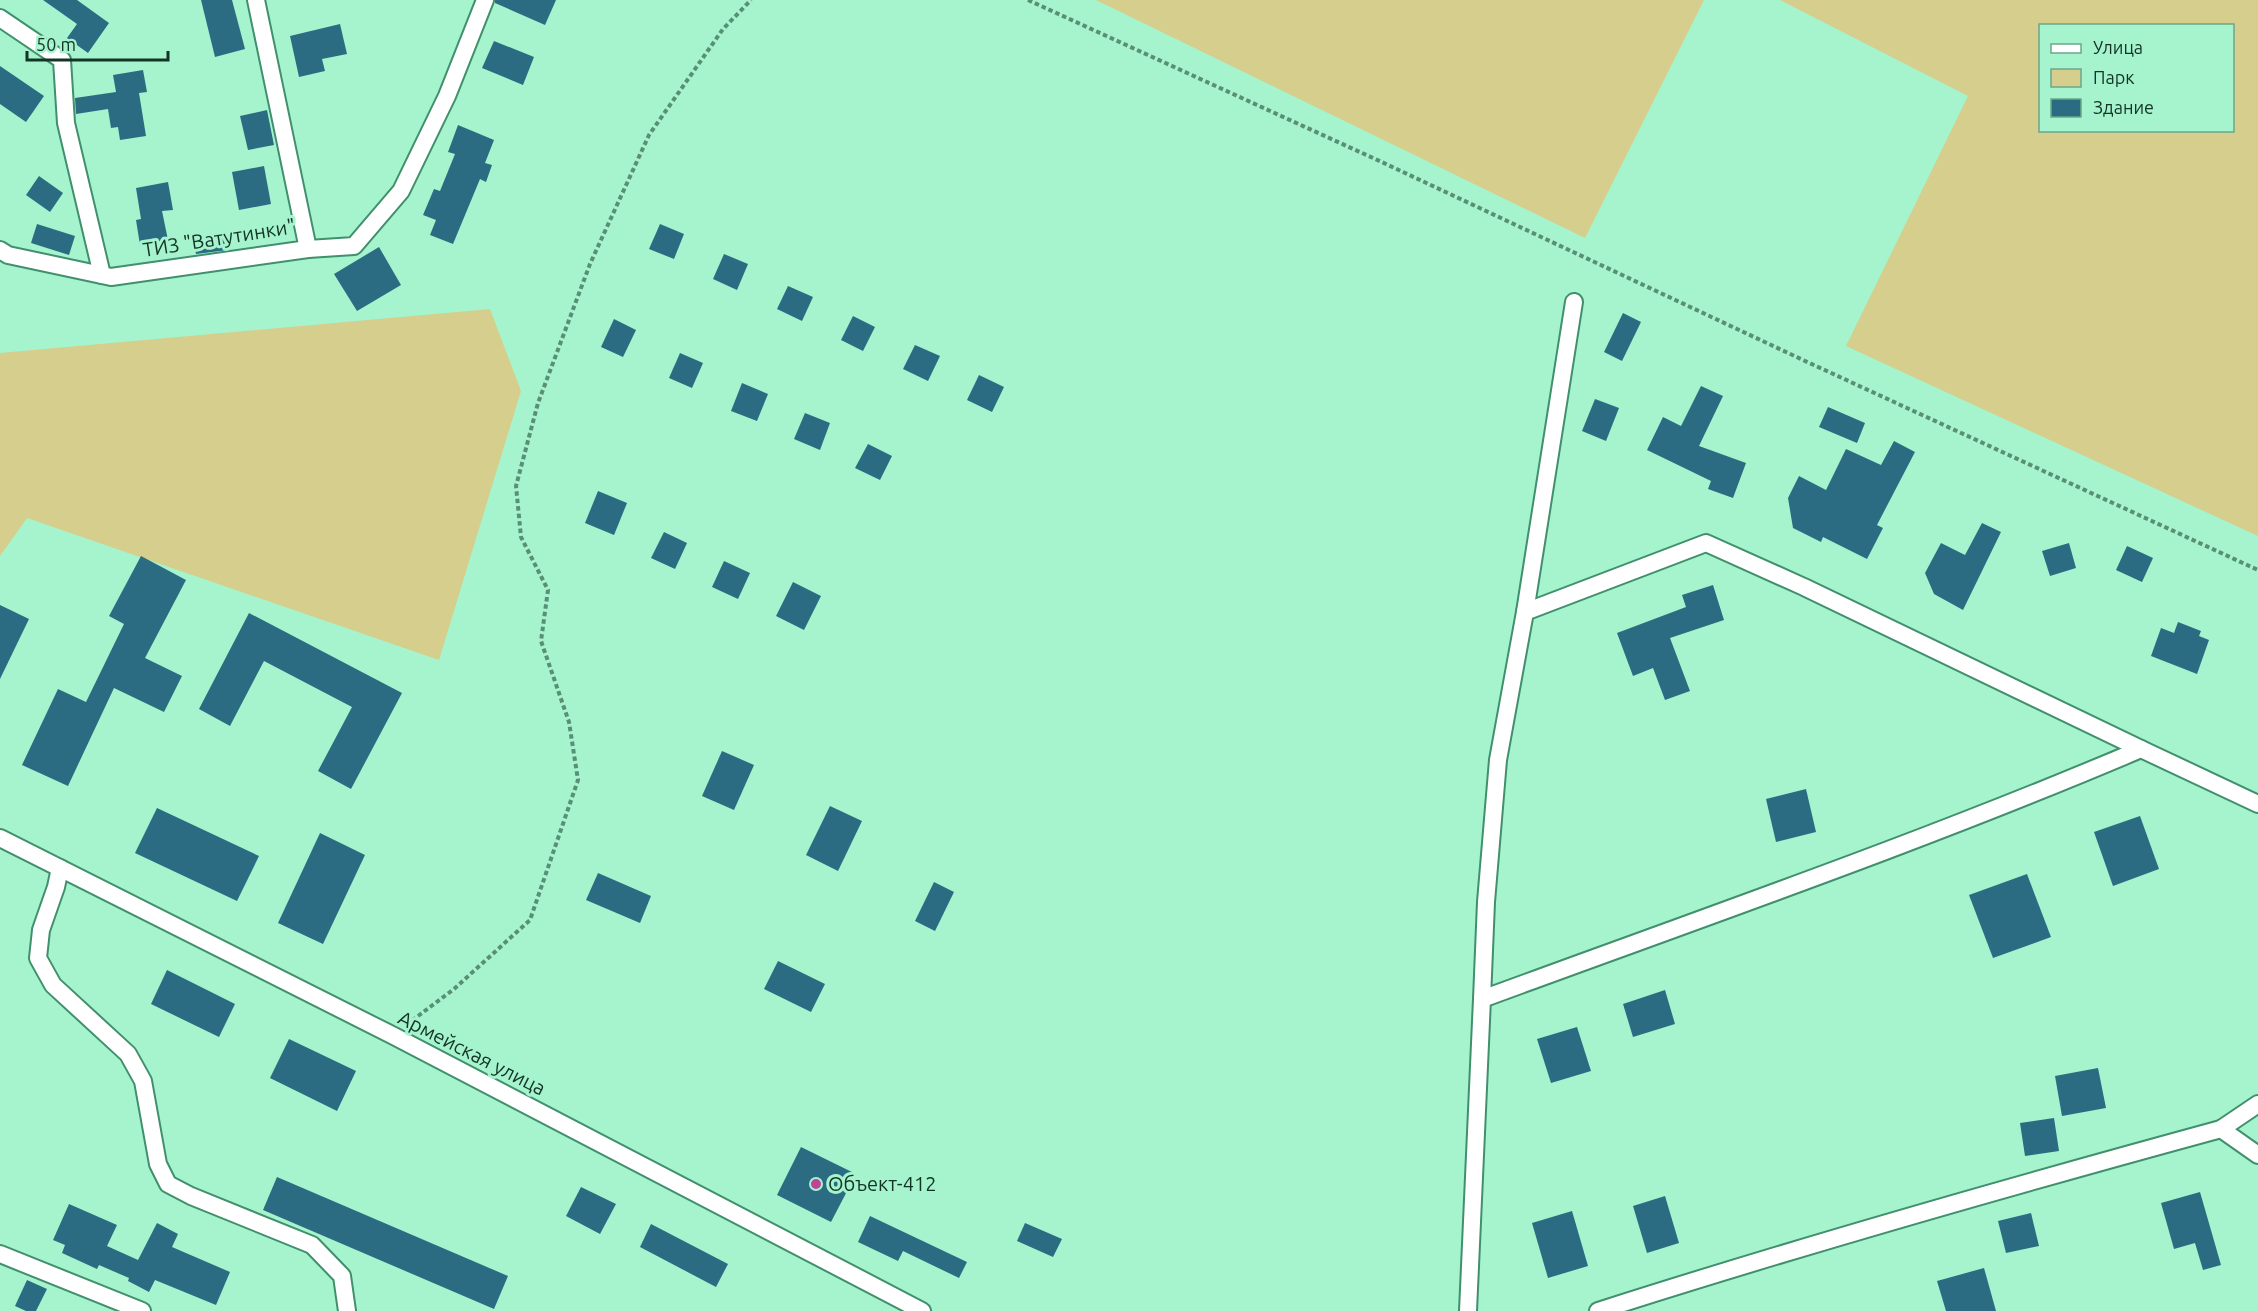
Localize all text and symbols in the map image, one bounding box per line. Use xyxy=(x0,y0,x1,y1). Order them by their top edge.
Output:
scale bar xyxy=(27,24,168,62)
legend xyxy=(2039,24,2234,132)
text: 50 m xyxy=(36,34,76,54)
text: Улица xyxy=(2093,37,2143,57)
text: Парк xyxy=(2093,67,2134,87)
text: Здание xyxy=(2093,97,2154,117)
street label: ТИЗ "Ватутинки" xyxy=(141,214,297,261)
street label: Армейская улица xyxy=(395,1006,550,1100)
place label: Объект-412 xyxy=(828,1172,936,1195)
marker: Объект-412 xyxy=(809,1177,823,1191)

